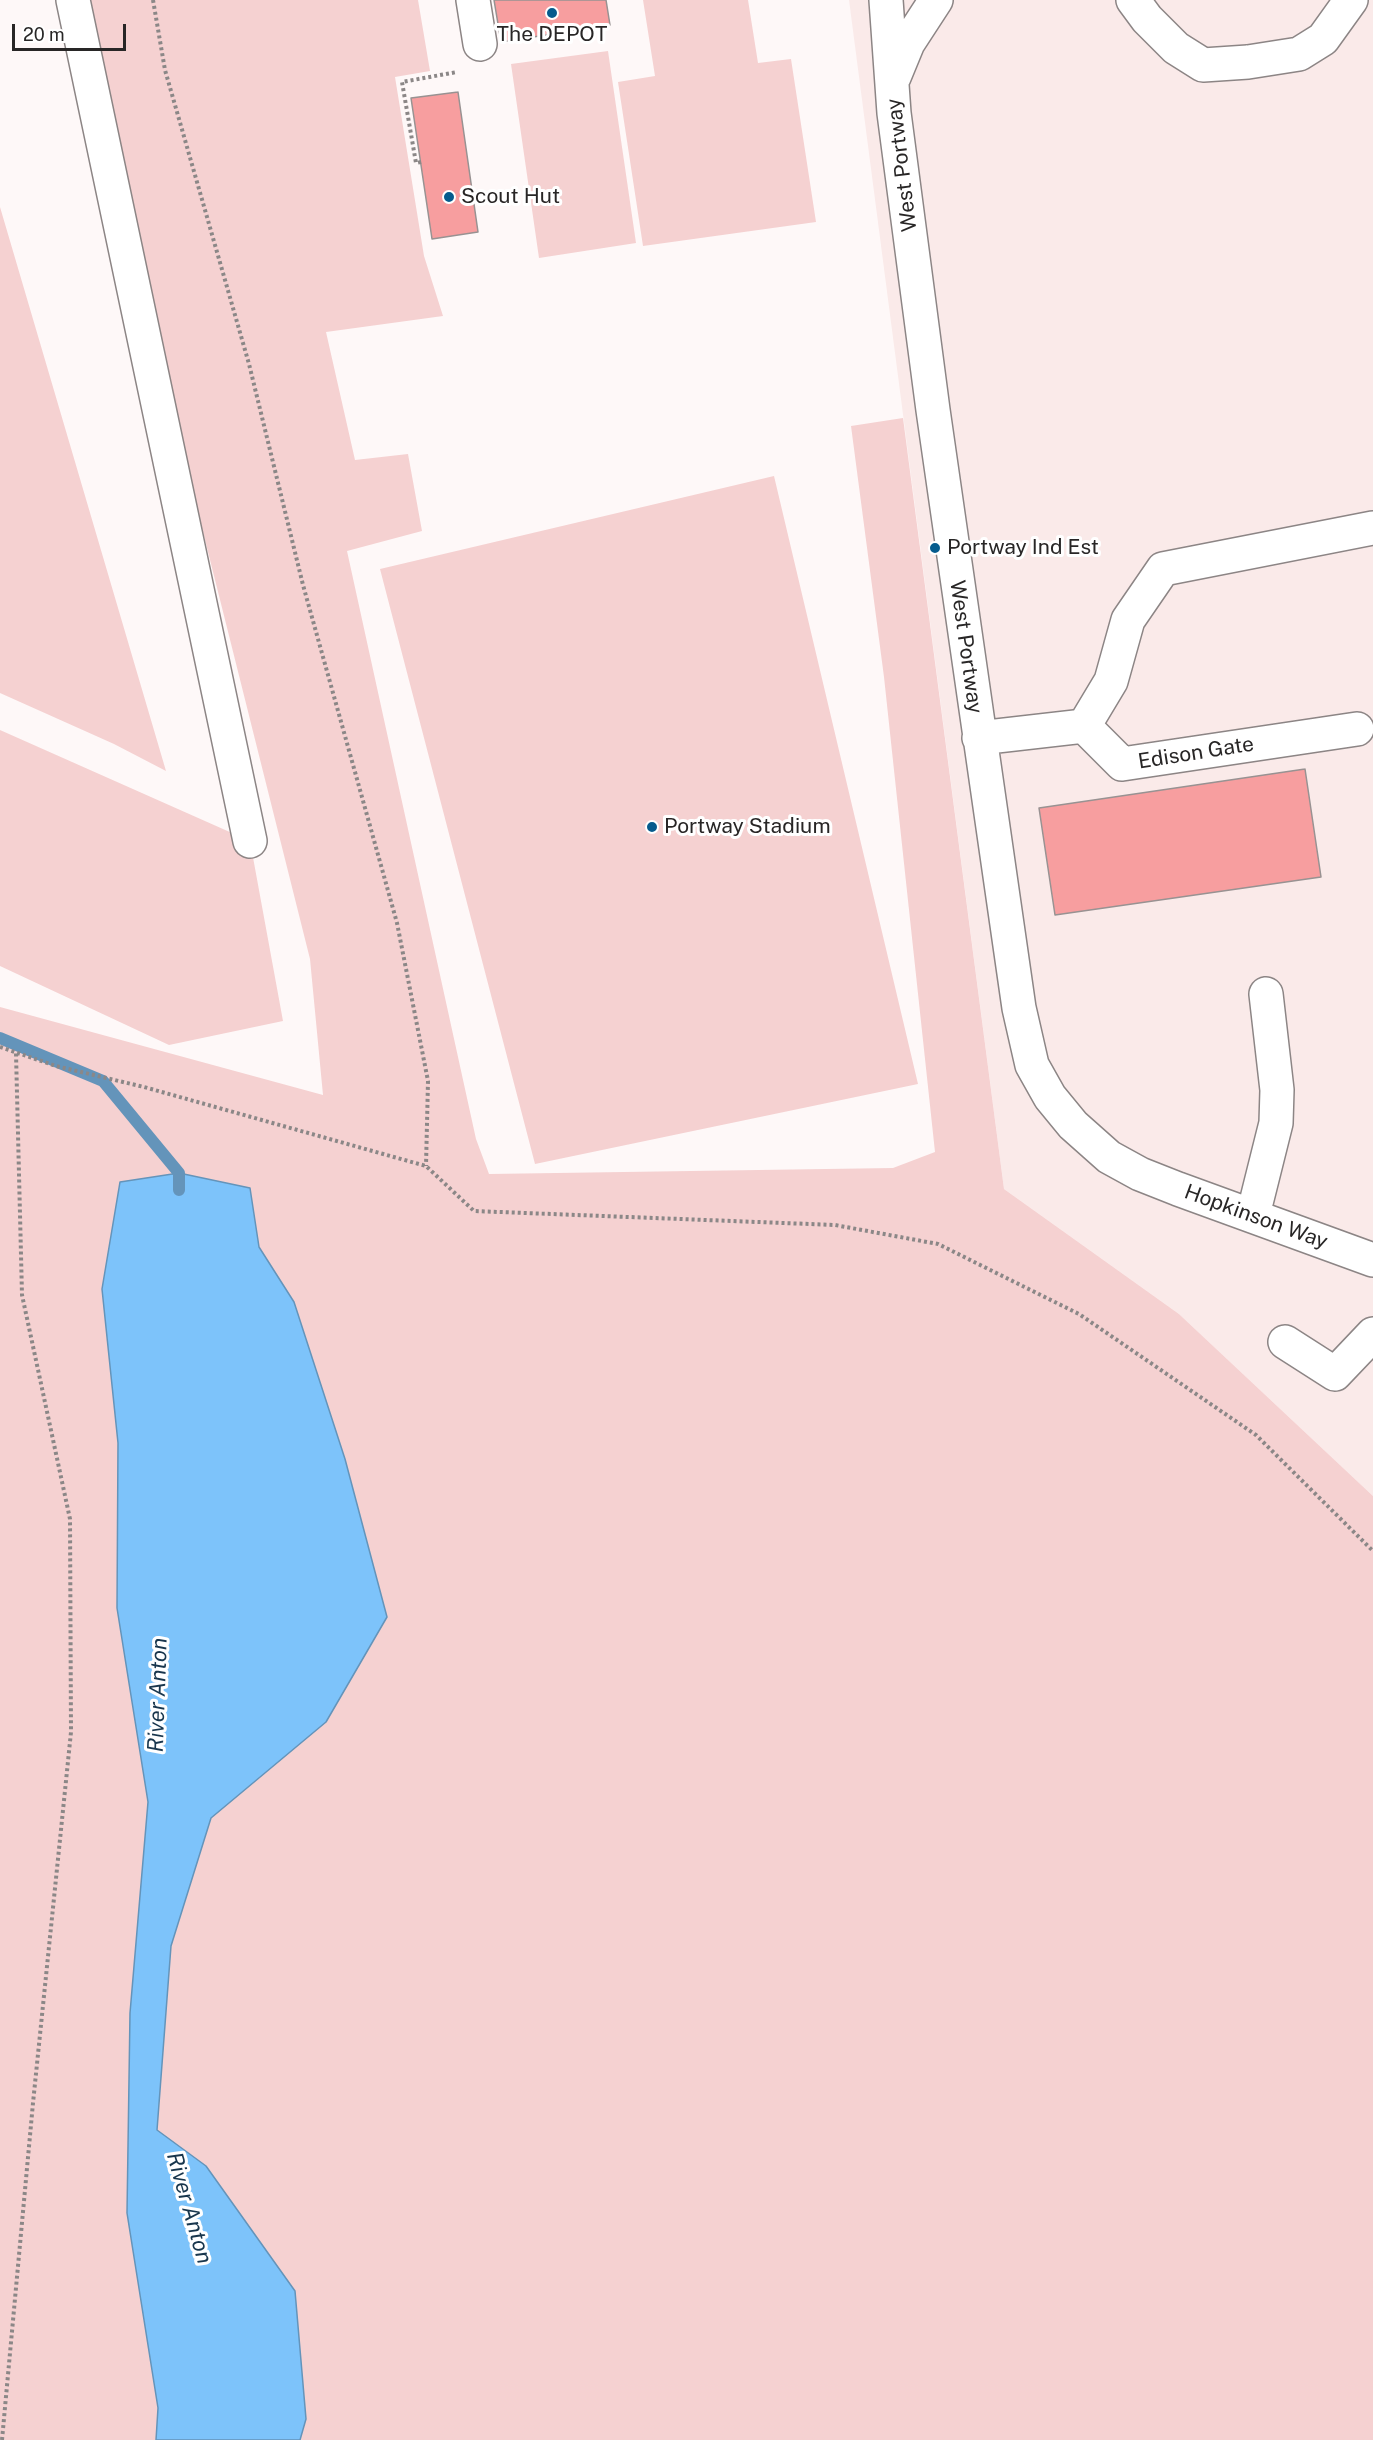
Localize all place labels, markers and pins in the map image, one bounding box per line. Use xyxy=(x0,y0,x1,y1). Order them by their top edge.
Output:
marker: The DEPOT xyxy=(545,6,559,20)
place label: The DEPOT xyxy=(497,22,607,48)
place label: Scout Hut xyxy=(461,184,560,210)
marker: Scout Hut xyxy=(442,190,456,204)
place label: Portway Ind Est xyxy=(947,535,1099,561)
marker: Portway Ind Est xyxy=(928,541,942,555)
place label: Portway Stadium xyxy=(664,814,831,840)
marker: Portway Stadium xyxy=(645,820,659,834)

